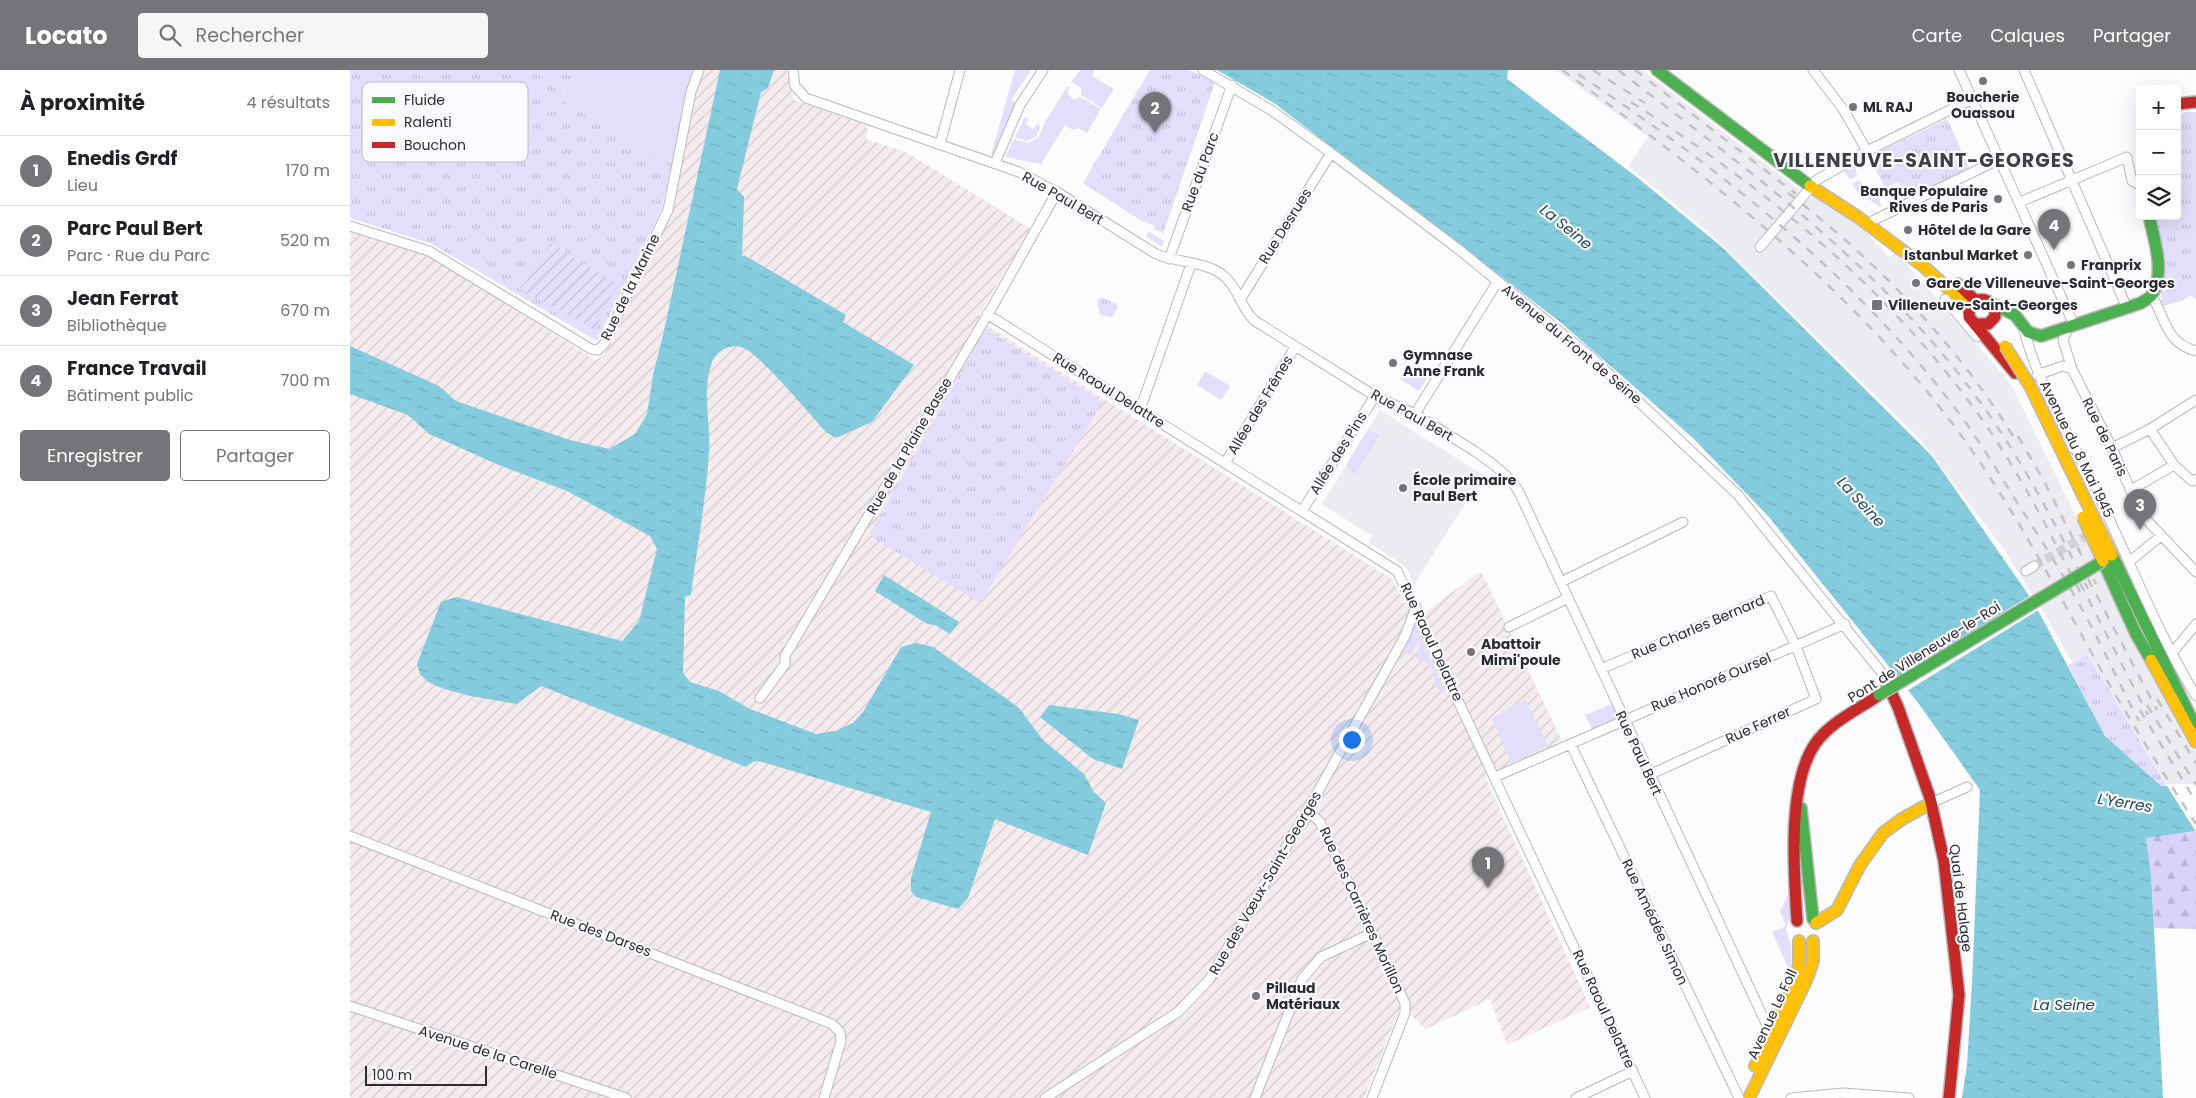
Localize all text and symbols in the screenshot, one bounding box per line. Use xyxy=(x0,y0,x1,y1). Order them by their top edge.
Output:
search box xyxy=(138,13,488,58)
text: Locato xyxy=(25,19,108,52)
icon: search xyxy=(156,21,184,49)
text: Rechercher xyxy=(196,22,304,49)
text: Carte xyxy=(1912,23,1962,48)
text: Calques xyxy=(1990,23,2065,48)
text: Partager xyxy=(2093,23,2171,48)
marker: Boucherie Ouassou xyxy=(1977,75,1989,87)
legend xyxy=(362,82,528,162)
map controls xyxy=(2136,85,2181,220)
button: + xyxy=(2136,85,2181,130)
place label: Boucherie Ouassou xyxy=(1947,87,2020,123)
text: À proximité xyxy=(20,88,145,117)
text: Fluide xyxy=(404,90,445,110)
text: 4 résultats xyxy=(246,91,330,114)
pin: 2 xyxy=(1139,92,1171,133)
place label: ML RAJ xyxy=(1863,97,1913,117)
marker: ML RAJ xyxy=(1847,101,1859,113)
text: Ralenti xyxy=(404,112,452,132)
street label: Rue du Parc xyxy=(1176,129,1224,215)
button: − xyxy=(2136,130,2181,175)
text: Bouchon xyxy=(404,135,466,155)
text: Enedis Grdf xyxy=(67,145,177,172)
district label: VILLENEUVE-SAINT-GEORGES xyxy=(1773,147,2075,174)
text: 1 xyxy=(33,159,39,182)
text: 170 m xyxy=(285,159,330,182)
street label: Rue Paul Bert xyxy=(1019,167,1107,229)
text: Lieu xyxy=(67,174,98,197)
button: layers xyxy=(2136,175,2181,220)
place label: Banque Populaire Rives de Paris xyxy=(1860,181,1988,217)
street label: Rue Desrues xyxy=(1254,184,1316,268)
marker: Banque Populaire Rives de Paris xyxy=(1992,193,2004,205)
water label: La Seine xyxy=(1536,199,1597,254)
pin: 4 xyxy=(2038,209,2070,250)
text: Parc Paul Bert xyxy=(67,215,203,242)
place label: Hôtel de la Gare xyxy=(1918,220,2031,240)
marker: Hôtel de la Gare xyxy=(1902,224,1914,236)
text: 2 xyxy=(31,229,41,252)
text: 520 m xyxy=(280,229,330,252)
street label: Rue de la Marine xyxy=(596,230,665,344)
text: Parc · Rue du Parc xyxy=(67,244,210,267)
place label: Istanbul Market xyxy=(1904,245,2018,265)
marker: Istanbul Market xyxy=(2022,249,2034,261)
place label: Franprix xyxy=(2081,255,2142,275)
marker: Franprix xyxy=(2065,259,2077,271)
place label: Gare de Villeneuve-Saint-Georges xyxy=(1926,273,2175,293)
marker: Gare de Villeneuve-Saint-Georges xyxy=(1910,277,1922,289)
street label: Avenue du Front de Seine xyxy=(1498,279,1647,409)
text: Jean Ferrat xyxy=(67,285,178,312)
place label: Villeneuve-Saint-Georges xyxy=(1888,295,2078,315)
marker: Villeneuve-Saint-Georges xyxy=(1870,298,1884,312)
text: 3 xyxy=(31,299,41,322)
text: 670 m xyxy=(280,299,330,322)
text: Bibliothèque xyxy=(67,314,167,337)
place label: Gymnase Anne Frank xyxy=(1403,345,1485,381)
street label: Rue Raoul Delattre xyxy=(1049,347,1169,433)
street label: Allée des Frênes xyxy=(1222,352,1298,458)
text: France Travail xyxy=(67,355,207,382)
marker: Gymnase Anne Frank xyxy=(1387,357,1399,369)
text: 4 xyxy=(31,369,41,392)
text: 700 m xyxy=(280,369,330,392)
street label: Rue de la Plaine Basse xyxy=(861,373,957,518)
street label: Avenue du 8 Mai 1945 xyxy=(2035,377,2119,521)
text: Bâtiment public xyxy=(67,384,194,407)
street label: Rue Paul Bert xyxy=(1367,384,1457,446)
street label: Rue de Paris xyxy=(2077,394,2133,480)
street label: Allée des Pins xyxy=(1304,408,1372,498)
button: Enregistrer xyxy=(20,430,170,481)
button: Partager xyxy=(180,430,330,481)
place label: École primaire Paul Bert xyxy=(1413,470,1517,506)
water label: La Seine xyxy=(1833,472,1890,531)
marker: École primaire Paul Bert xyxy=(1397,482,1409,494)
pin: 3 xyxy=(2124,489,2156,530)
street label: Rue Raoul Delattre xyxy=(1396,580,1468,705)
street label: Rue Charles Bernard xyxy=(1628,590,1768,664)
street label: Pont de Villeneuve-le-Roi xyxy=(1844,597,2004,707)
place label: Abattoir Mimi'poule xyxy=(1481,634,1561,670)
marker: Abattoir Mimi'poule xyxy=(1465,646,1477,658)
street label: Rue Honoré Oursel xyxy=(1648,648,1774,716)
street label: Rue Ferrer xyxy=(1722,701,1794,749)
street label: Rue Paul Bert xyxy=(1611,707,1667,799)
your location xyxy=(1339,727,1365,753)
street label: Rue des Vœux-Saint-Georges xyxy=(1204,787,1326,979)
water label: L'Yerres xyxy=(2096,788,2154,817)
street label: Rue des Carrières Morillon xyxy=(1315,824,1409,996)
street label: Quai de Halage xyxy=(1944,843,1978,953)
pin: 1 xyxy=(1472,847,1504,888)
street label: Rue Amédée Simon xyxy=(1617,856,1693,988)
street label: Rue des Darses xyxy=(547,904,655,962)
street label: Rue Raoul Delattre xyxy=(1568,947,1640,1072)
street label: Avenue Le Foll xyxy=(1742,966,1802,1062)
place label: Pillaud Matériaux xyxy=(1266,978,1341,1014)
marker: Pillaud Matériaux xyxy=(1250,990,1262,1002)
water label: La Seine xyxy=(2033,994,2095,1015)
street label: Avenue de la Carelle xyxy=(416,1020,560,1084)
scale bar xyxy=(365,1063,488,1086)
text: 100 m xyxy=(372,1065,412,1085)

